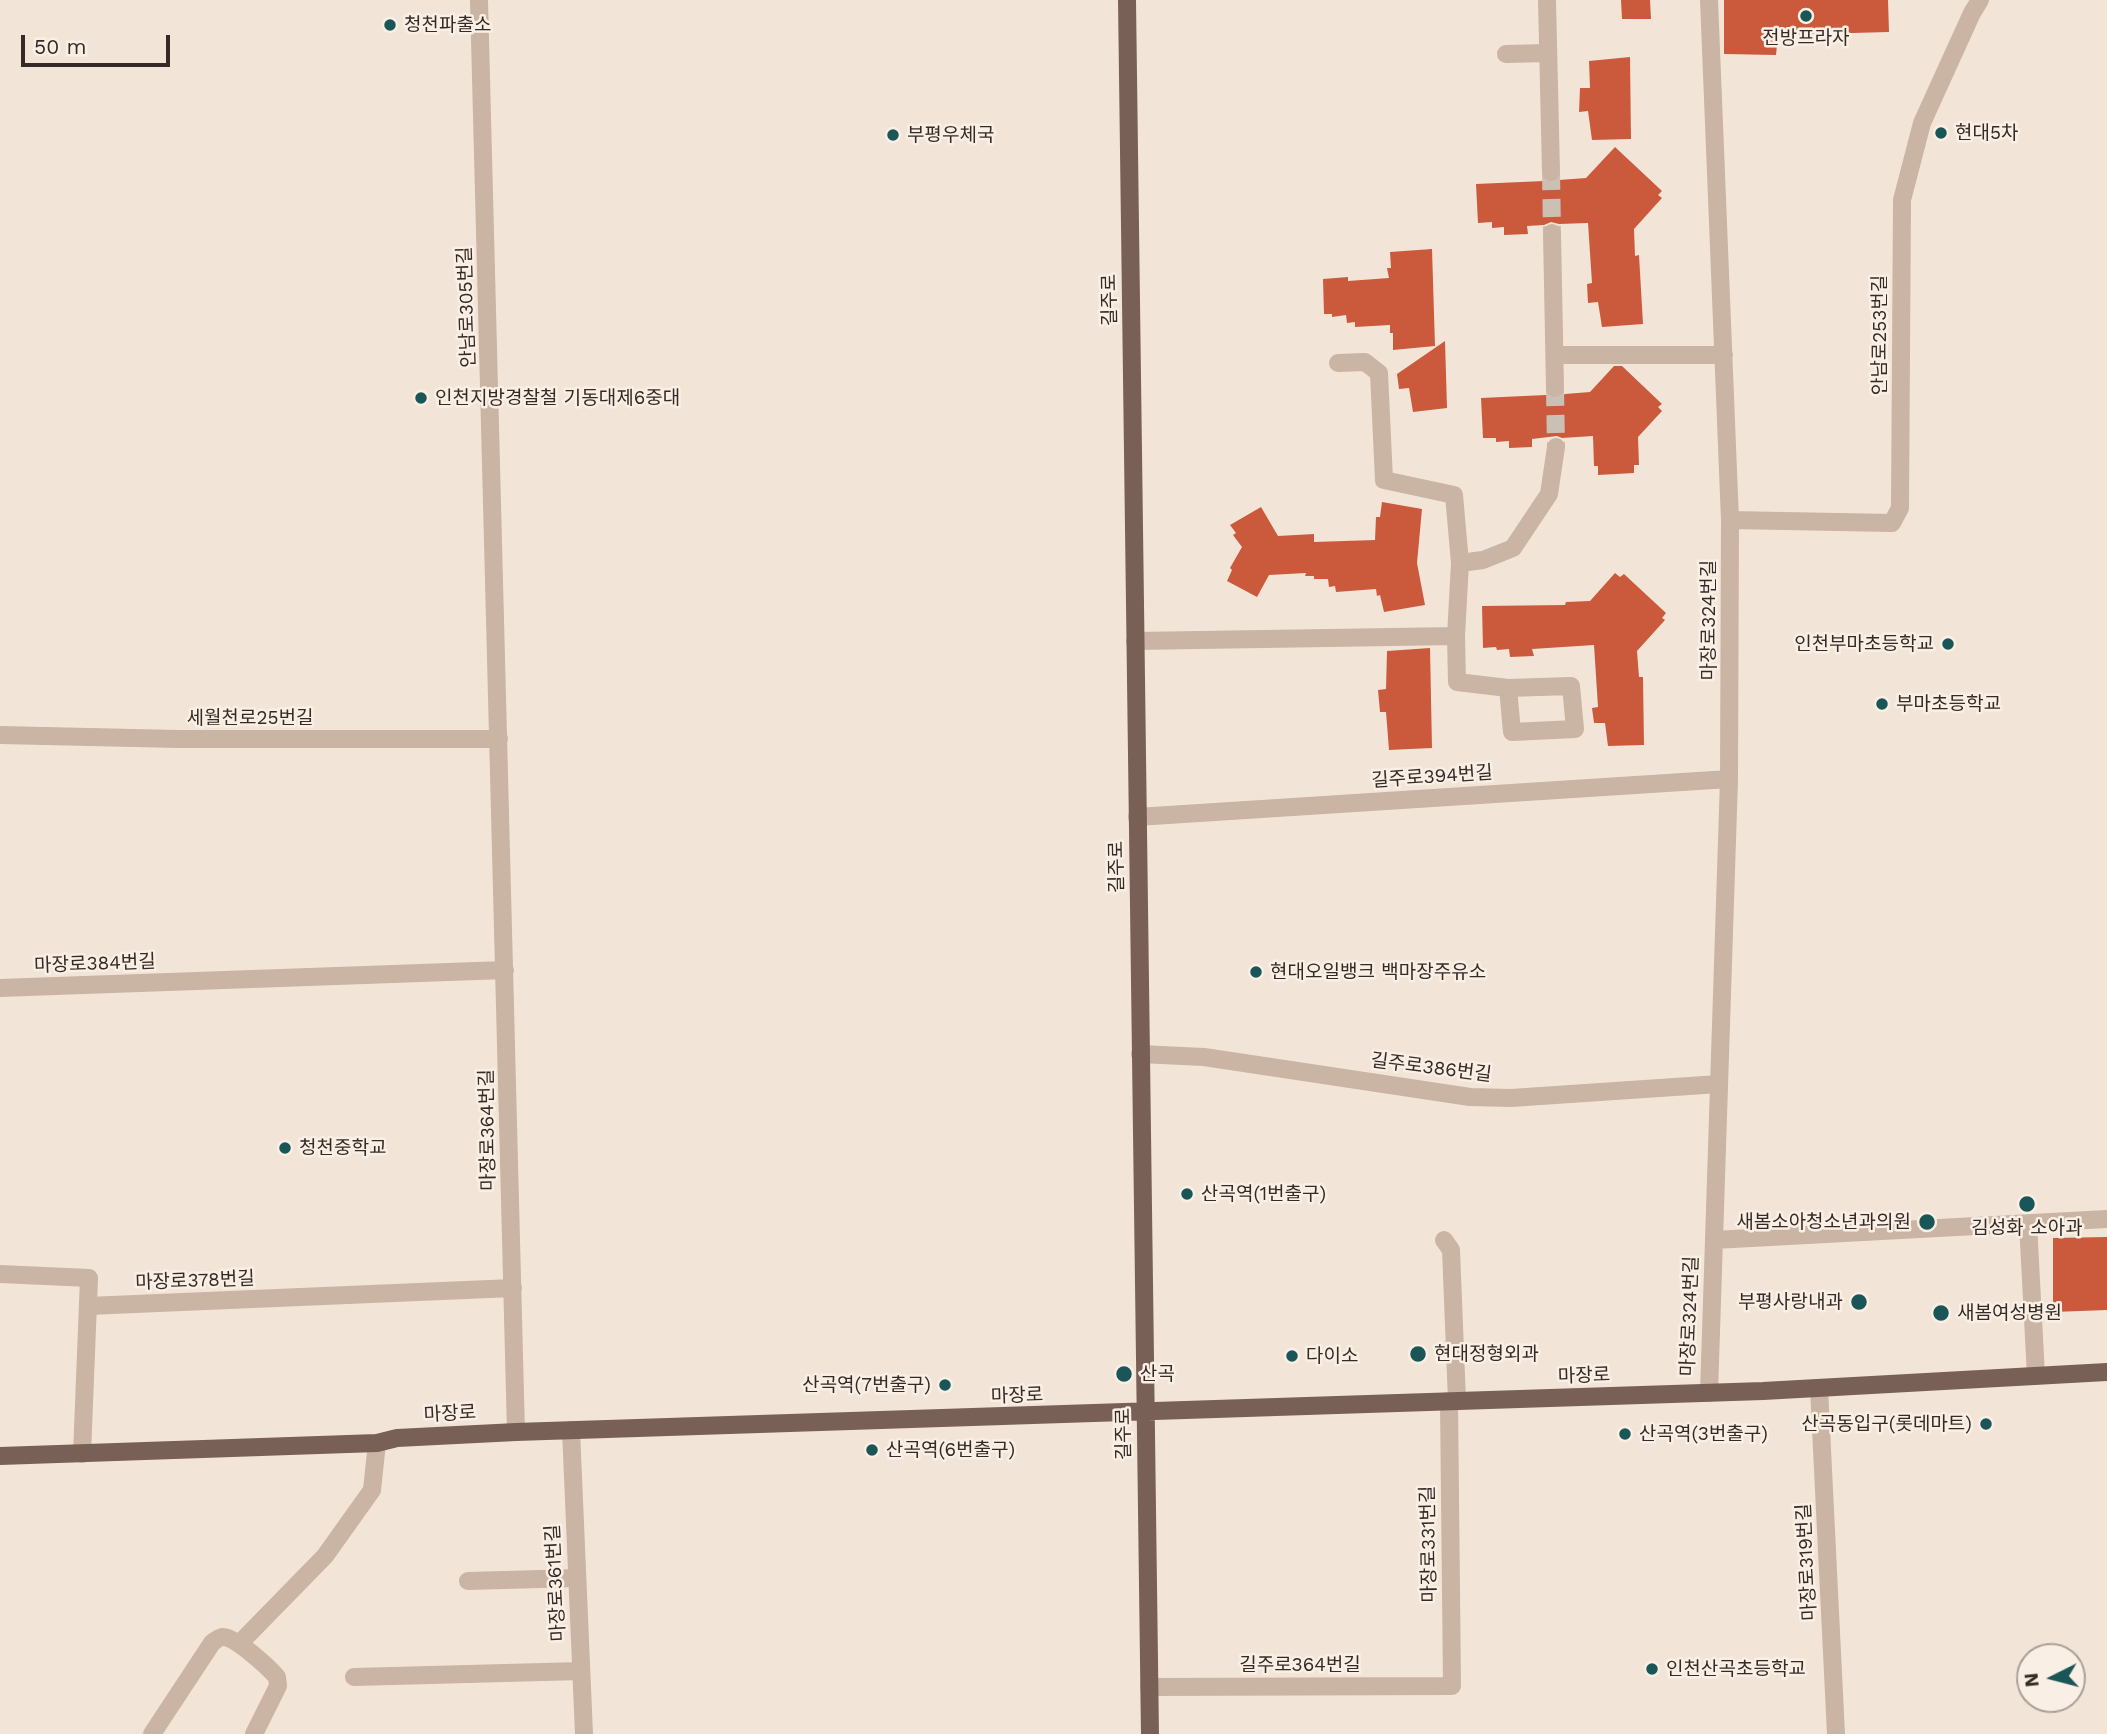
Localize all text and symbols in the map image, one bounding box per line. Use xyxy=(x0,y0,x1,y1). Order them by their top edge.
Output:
marker: 전방프라자 xyxy=(1798,8,1814,24)
place label: 청천파출소 xyxy=(404,14,491,36)
marker: 청천파출소 xyxy=(382,17,398,33)
scale bar xyxy=(24,21,173,65)
place label: 전방프라자 xyxy=(1762,27,1850,49)
text: 50 m xyxy=(34,34,86,59)
place label: 현대5차 xyxy=(1955,122,2018,144)
place label: 부평우체국 xyxy=(907,124,994,146)
marker: 현대5차 xyxy=(1933,125,1949,141)
marker: 부평우체국 xyxy=(885,127,901,143)
street label: 안남로305번길 xyxy=(453,246,481,368)
street label: 길주로 xyxy=(1098,274,1122,326)
street label: 안남로253번길 xyxy=(1869,275,1891,395)
place label: 인천지방경찰철 기동대제6중대 xyxy=(435,387,680,409)
marker: 인천지방경찰철 기동대제6중대 xyxy=(413,390,429,406)
street label: 마장로324번길 xyxy=(1698,560,1720,680)
place label: 인천부마초등학교 xyxy=(1794,633,1934,655)
marker: 인천부마초등학교 xyxy=(1940,636,1956,652)
place label: 부마초등학교 xyxy=(1896,693,2001,715)
marker: 부마초등학교 xyxy=(1874,696,1890,712)
street label: 세월천로25번길 xyxy=(186,707,314,729)
street label: 길주로394번길 xyxy=(1370,761,1494,793)
street label: 길주로 xyxy=(1105,841,1129,893)
street label: 마장로384번길 xyxy=(34,950,156,978)
place label: 현대오일뱅크 백마장주유소 xyxy=(1270,961,1486,983)
marker: 현대오일뱅크 백마장주유소 xyxy=(1248,964,1264,980)
street label: 길주로386번길 xyxy=(1369,1049,1493,1087)
street label: 마장로364번길 xyxy=(476,1069,500,1191)
place label: 청천중학교 xyxy=(299,1137,386,1159)
marker: 청천중학교 xyxy=(277,1140,293,1156)
place label: 산곡역(1번출구) xyxy=(1201,1183,1326,1205)
marker: 산곡역(1번출구) xyxy=(1179,1186,1195,1202)
marker: 김성화 소아과 xyxy=(2017,1194,2037,1214)
place label: 새봄소아청소년과의원 xyxy=(1736,1211,1911,1233)
marker: 새봄소아청소년과의원 xyxy=(1917,1212,1937,1232)
place label: 김성화 소아과 xyxy=(1971,1217,2083,1239)
street label: 마장로324번길 xyxy=(1677,1255,1703,1377)
street label: 마장로378번길 xyxy=(135,1268,255,1294)
place label: 부평사랑내과 xyxy=(1738,1291,1843,1313)
marker: 부평사랑내과 xyxy=(1849,1292,1869,1312)
place label: 새봄여성병원 xyxy=(1957,1302,2062,1324)
marker: 새봄여성병원 xyxy=(1931,1303,1951,1323)
place label: 현대정형외과 xyxy=(1434,1343,1539,1365)
marker: 현대정형외과 xyxy=(1408,1344,1428,1364)
place label: 다이소 xyxy=(1306,1345,1358,1367)
marker: 다이소 xyxy=(1284,1348,1300,1364)
place label: 산곡 xyxy=(1140,1363,1175,1385)
marker: 산곡 xyxy=(1114,1364,1134,1384)
street label: 마장로 xyxy=(1557,1364,1611,1388)
place label: 산곡역(7번출구) xyxy=(802,1374,931,1396)
marker: 산곡역(7번출구) xyxy=(937,1377,953,1393)
street label: 마장로 xyxy=(990,1384,1044,1408)
street label: 마장로 xyxy=(423,1401,477,1427)
street label: 길주로 xyxy=(1112,1408,1136,1460)
place label: 산곡동입구(롯데마트) xyxy=(1801,1413,1972,1435)
marker: 산곡동입구(롯데마트) xyxy=(1978,1416,1994,1432)
place label: 산곡역(3번출구) xyxy=(1639,1423,1768,1445)
marker: 산곡역(3번출구) xyxy=(1617,1426,1633,1442)
place label: 산곡역(6번출구) xyxy=(886,1439,1015,1461)
marker: 산곡역(6번출구) xyxy=(864,1442,880,1458)
street label: 마장로331번길 xyxy=(1417,1485,1441,1603)
street label: 마장로319번길 xyxy=(1793,1503,1821,1621)
street label: 마장로361번길 xyxy=(542,1524,570,1642)
north arrow xyxy=(2016,1643,2086,1713)
street label: 길주로364번길 xyxy=(1239,1654,1361,1676)
place label: 인천산곡초등학교 xyxy=(1666,1658,1806,1680)
marker: 인천산곡초등학교 xyxy=(1644,1661,1660,1677)
text: N xyxy=(2019,1672,2044,1688)

